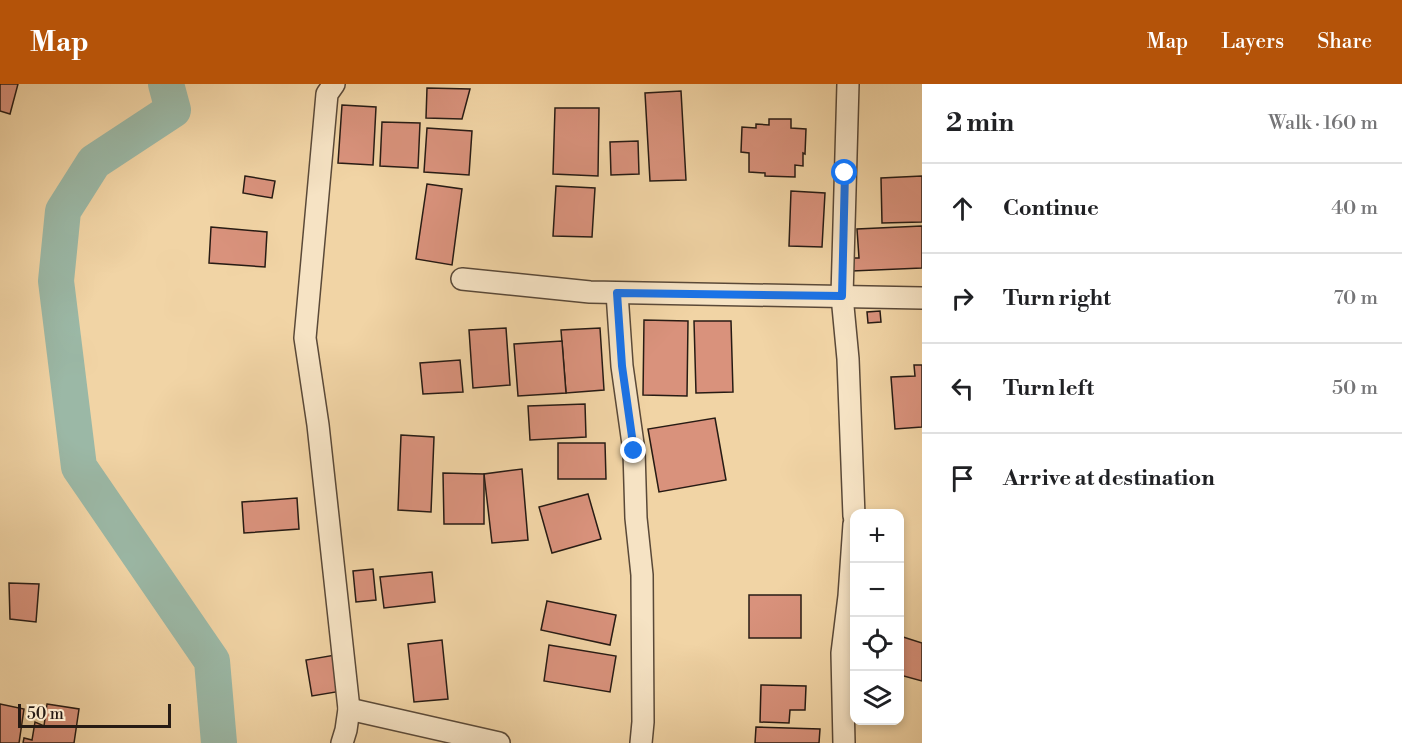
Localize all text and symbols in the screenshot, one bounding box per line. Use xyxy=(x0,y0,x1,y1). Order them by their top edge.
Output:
text: Map xyxy=(30,25,89,60)
text: Map xyxy=(1147,29,1188,55)
text: Layers xyxy=(1221,29,1284,55)
text: Share xyxy=(1317,29,1372,55)
text: 2 min xyxy=(946,107,1014,139)
text: Walk · 160 m xyxy=(1268,111,1378,136)
route start xyxy=(831,159,857,185)
icon: ahead xyxy=(946,192,979,225)
text: Continue xyxy=(1003,195,1099,222)
text: 40 m xyxy=(1331,196,1378,221)
icon: right xyxy=(946,282,979,315)
text: Turn right xyxy=(1003,285,1111,312)
text: 70 m xyxy=(1334,286,1378,311)
icon: left xyxy=(946,372,979,405)
text: Turn left xyxy=(1003,375,1094,402)
text: 50 m xyxy=(1332,376,1378,401)
route end xyxy=(620,437,646,463)
icon: arrive xyxy=(946,462,979,495)
text: Arrive at destination xyxy=(1003,465,1215,492)
map controls xyxy=(850,509,904,725)
button: + xyxy=(850,509,904,563)
button: − xyxy=(850,563,904,617)
button: locate xyxy=(850,617,904,671)
button: layers xyxy=(850,671,904,725)
scale bar xyxy=(18,701,171,728)
text: 50 m xyxy=(27,704,64,724)

